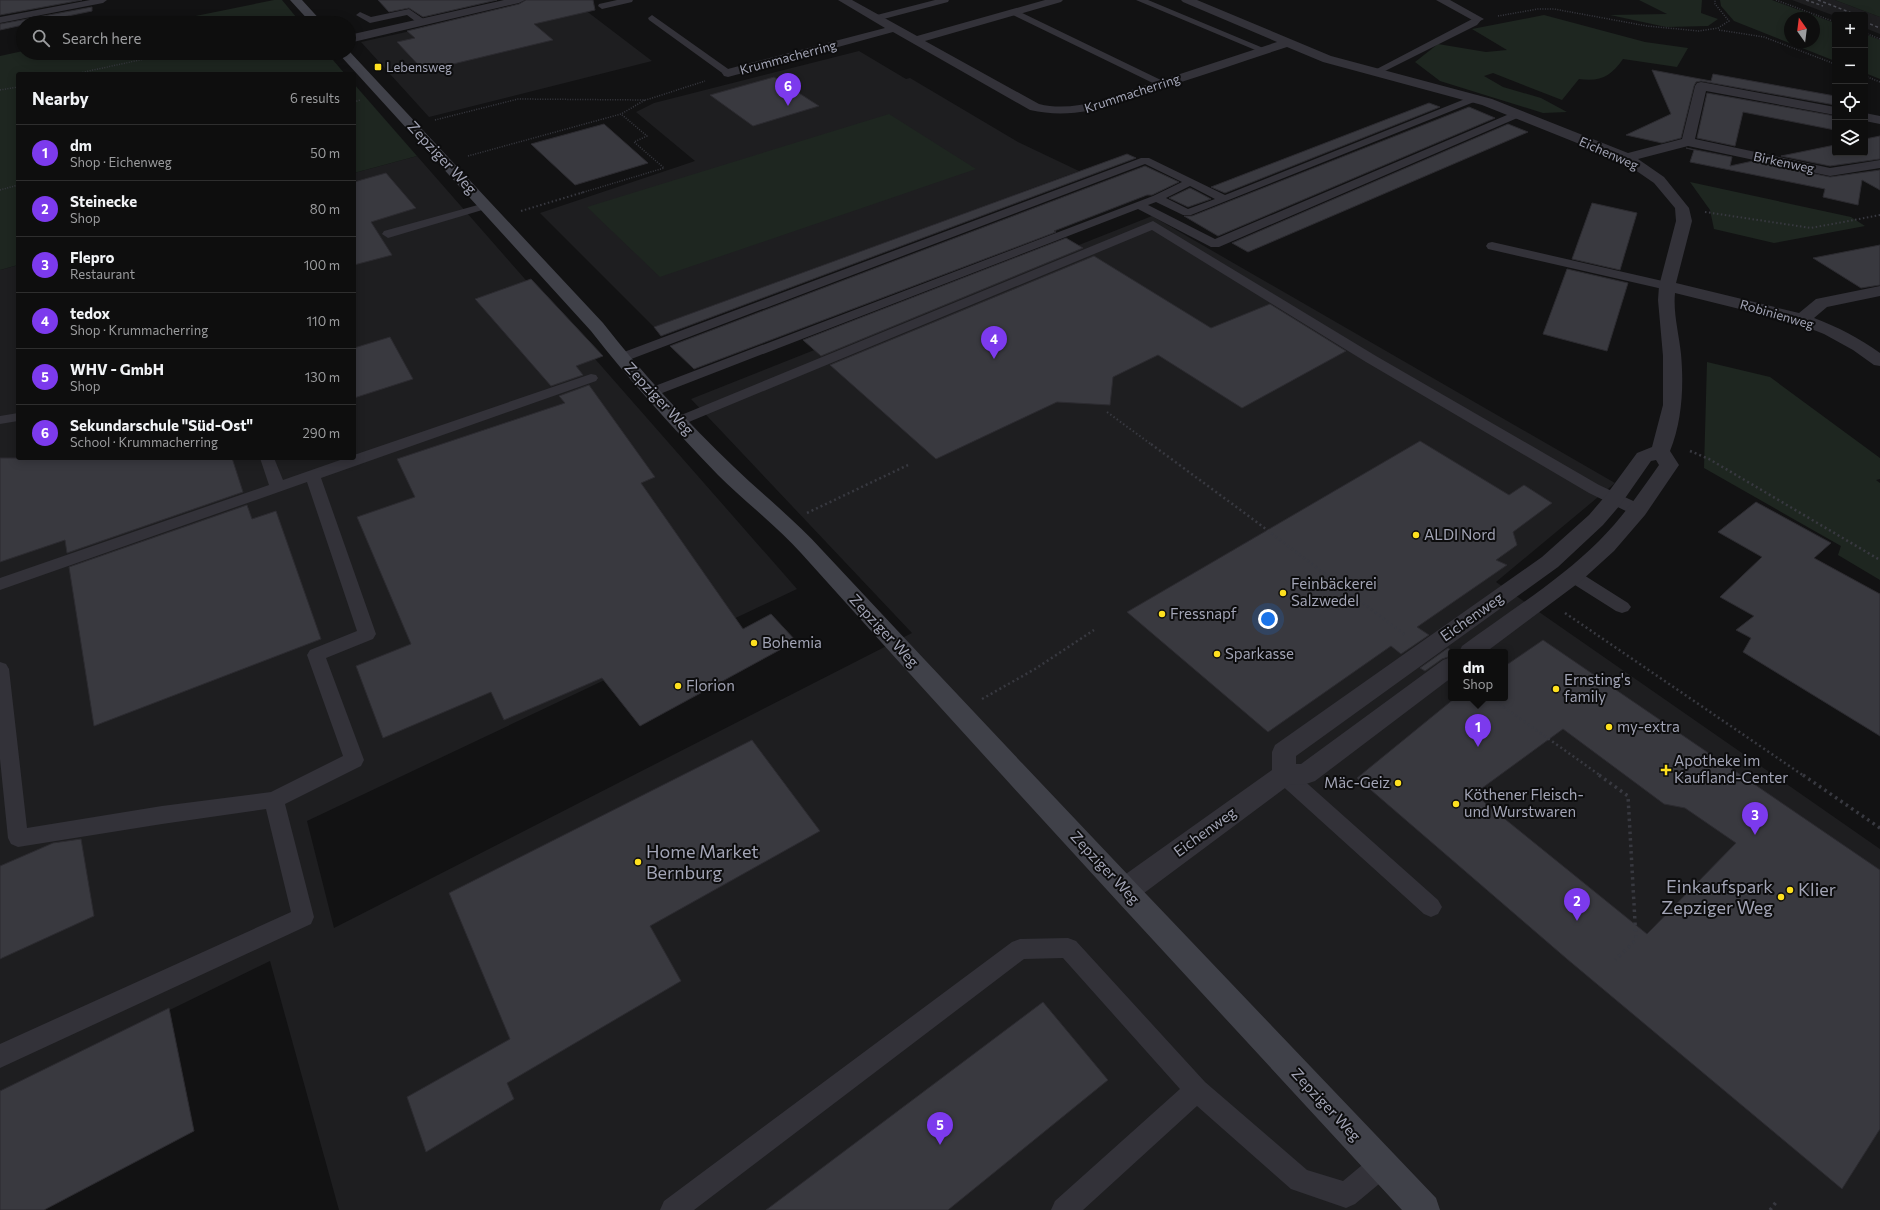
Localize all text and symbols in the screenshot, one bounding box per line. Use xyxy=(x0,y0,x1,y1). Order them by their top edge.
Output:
north arrow xyxy=(1784,12,1820,48)
map controls xyxy=(1832,12,1868,156)
button: + xyxy=(1832,12,1868,48)
search box xyxy=(16,16,356,60)
icon: search xyxy=(30,27,52,49)
text: Search here xyxy=(62,29,141,47)
street label: Krummacherring xyxy=(738,36,838,78)
button: − xyxy=(1832,48,1868,84)
place label: Lebensweg xyxy=(386,59,452,75)
marker: Lebensweg xyxy=(373,62,383,72)
street label: Krummacherring xyxy=(1082,70,1182,116)
pin: 6 xyxy=(775,73,801,106)
button: locate xyxy=(1832,84,1868,120)
text: Nearby xyxy=(32,88,89,109)
text: 6 results xyxy=(290,90,340,106)
street label: Zepziger Weg xyxy=(404,117,481,198)
button: layers xyxy=(1832,120,1868,156)
street label: Eichenweg xyxy=(1577,133,1641,173)
text: dm xyxy=(70,136,92,154)
text: 1 xyxy=(42,145,48,161)
text: 50 m xyxy=(310,145,340,161)
street label: Birkenweg xyxy=(1752,148,1816,176)
text: Shop · Eichenweg xyxy=(70,154,172,170)
text: Steinecke xyxy=(70,192,137,210)
text: 2 xyxy=(41,201,49,217)
text: 80 m xyxy=(310,201,340,217)
text: Shop xyxy=(70,210,101,226)
text: Flepro xyxy=(70,248,114,266)
text: 3 xyxy=(41,257,49,273)
text: 100 m xyxy=(304,257,340,273)
text: Restaurant xyxy=(70,266,135,282)
street label: Robinienweg xyxy=(1738,296,1816,332)
text: tedox xyxy=(70,304,110,322)
text: 4 xyxy=(41,313,49,329)
text: 110 m xyxy=(307,313,340,329)
text: Shop · Krummacherring xyxy=(70,322,208,338)
pin: 4 xyxy=(981,326,1007,359)
street label: Zepziger Weg xyxy=(621,358,698,439)
text: WHV - GmbH xyxy=(70,360,164,378)
text: 5 xyxy=(41,369,49,385)
text: 130 m xyxy=(305,369,340,385)
text: Shop xyxy=(70,378,101,394)
text: Sekundarschule "Süd-Ost" xyxy=(70,416,253,434)
text: 6 xyxy=(41,425,49,441)
text: 290 m xyxy=(303,425,340,441)
text: School · Krummacherring xyxy=(70,434,218,450)
place label: ALDI Nord xyxy=(1424,525,1496,543)
marker: ALDI Nord xyxy=(1411,530,1421,540)
place label: Feinbäckerei Salzwedel xyxy=(1291,574,1377,609)
marker: Feinbäckerei Salzwedel xyxy=(1278,588,1288,598)
street label: Eichenweg xyxy=(1436,588,1506,644)
street label: Zepziger Weg xyxy=(846,590,923,671)
place label: Fressnapf xyxy=(1170,604,1237,622)
marker: Fressnapf xyxy=(1157,609,1167,619)
your location xyxy=(1258,609,1278,629)
place label: Bohemia xyxy=(762,633,822,651)
marker: Bohemia xyxy=(749,638,759,648)
place label: Sparkasse xyxy=(1225,644,1294,662)
marker: Sparkasse xyxy=(1212,649,1222,659)
popup xyxy=(1448,649,1508,701)
text: dm xyxy=(1463,658,1485,676)
place label: Ernsting's family xyxy=(1564,670,1631,705)
place label: Florion xyxy=(686,676,735,694)
text: Shop xyxy=(1463,676,1493,692)
marker: Florion xyxy=(673,681,683,691)
marker: Ernsting's family xyxy=(1551,684,1561,694)
pin: 1 xyxy=(1465,714,1491,747)
place label: my-extra xyxy=(1617,717,1680,735)
marker: my-extra xyxy=(1604,722,1614,732)
place label: Apotheke im Kaufland-Center xyxy=(1674,751,1788,786)
marker: Apotheke im Kaufland-Center xyxy=(1661,765,1671,775)
place label: Mäc-Geiz xyxy=(1324,773,1390,791)
marker: Mäc-Geiz xyxy=(1393,778,1403,788)
place label: Köthener Fleisch- und Wurstwaren xyxy=(1464,785,1584,820)
marker: Köthener Fleisch- und Wurstwaren xyxy=(1451,799,1461,809)
street label: Eichenweg xyxy=(1170,802,1239,860)
pin: 3 xyxy=(1742,802,1768,835)
street label: Zepziger Weg xyxy=(1067,827,1144,908)
place label: Home Market Bernburg xyxy=(646,840,759,883)
marker: Home Market Bernburg xyxy=(633,857,643,867)
place label: Einkaufspark Zepziger Weg xyxy=(1661,875,1773,918)
place label: Klier xyxy=(1798,878,1836,900)
marker: Klier xyxy=(1785,885,1795,895)
pin: 2 xyxy=(1564,888,1590,921)
marker: Einkaufspark Zepziger Weg xyxy=(1776,892,1786,902)
street label: Zepziger Weg xyxy=(1288,1064,1365,1145)
pin: 5 xyxy=(927,1112,953,1145)

